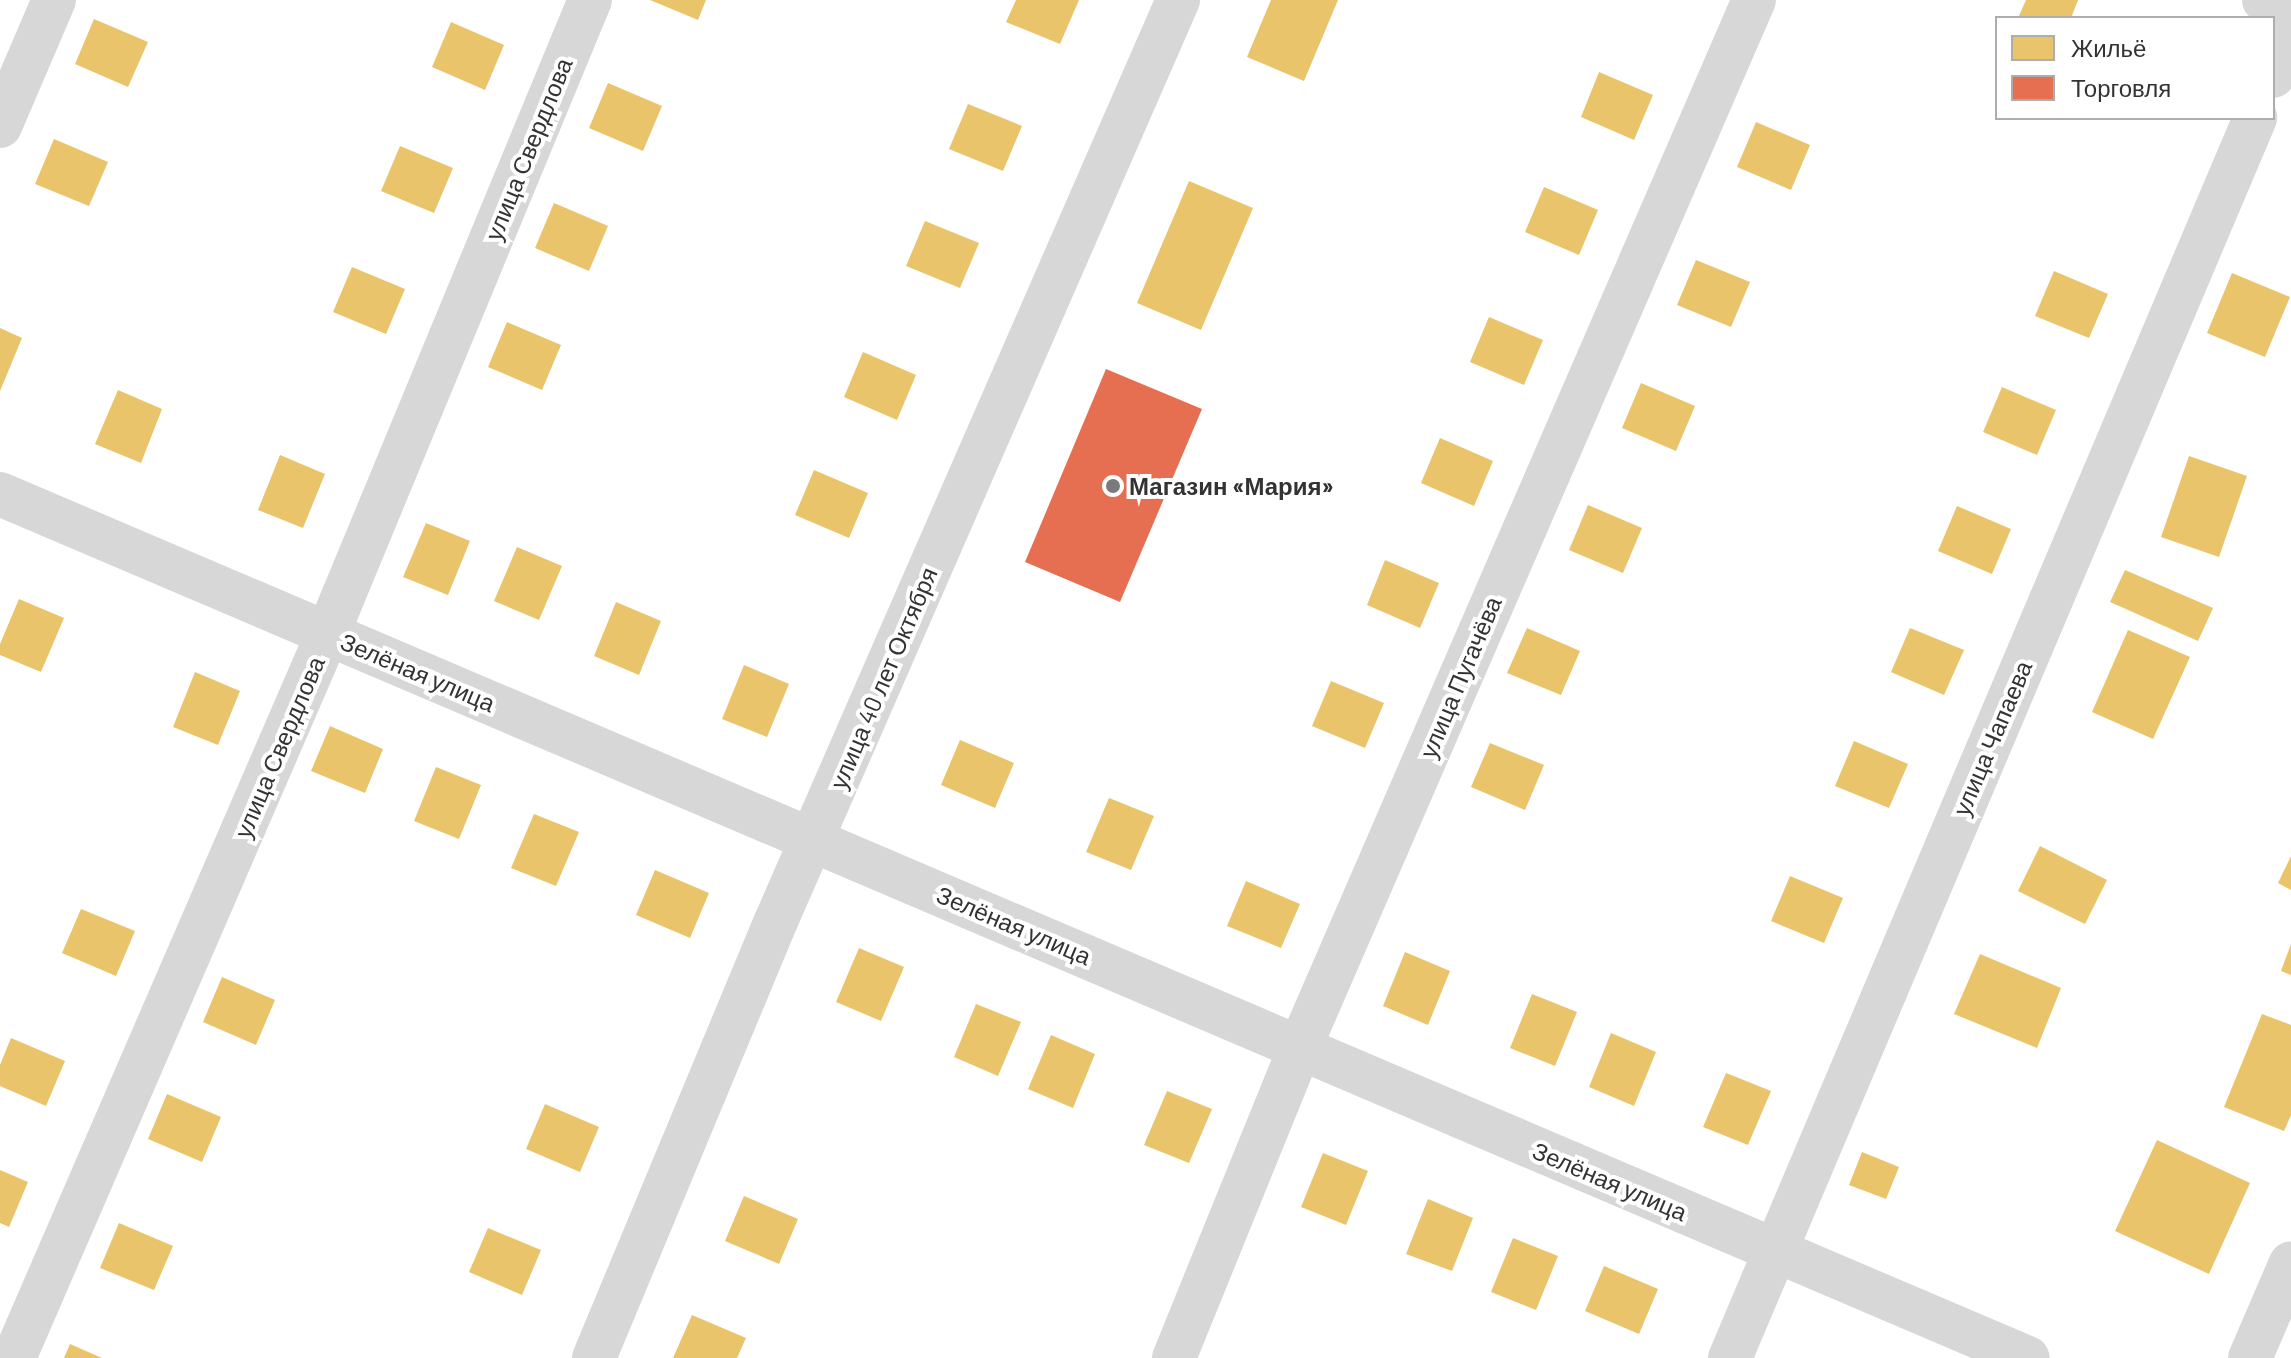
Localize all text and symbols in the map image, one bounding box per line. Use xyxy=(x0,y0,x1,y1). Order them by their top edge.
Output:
legend xyxy=(1995,16,2275,120)
text: Жильё xyxy=(2071,33,2146,62)
street label: улица Свердлова xyxy=(478,54,578,244)
text: Торговля xyxy=(2071,73,2171,102)
place label: Магазин «Мария» xyxy=(1129,472,1334,500)
marker: Магазин «Мария» xyxy=(1104,477,1122,495)
street label: улица 40 лет Октября xyxy=(823,563,943,793)
street label: улица Пугачёва xyxy=(1413,592,1507,762)
street label: Зелёная улица xyxy=(337,627,499,717)
street label: улица Свердлова xyxy=(228,652,330,842)
street label: улица Чапаева xyxy=(1946,656,2038,820)
street label: Зелёная улица xyxy=(933,880,1095,970)
street label: Зелёная улица xyxy=(1529,1136,1691,1226)

